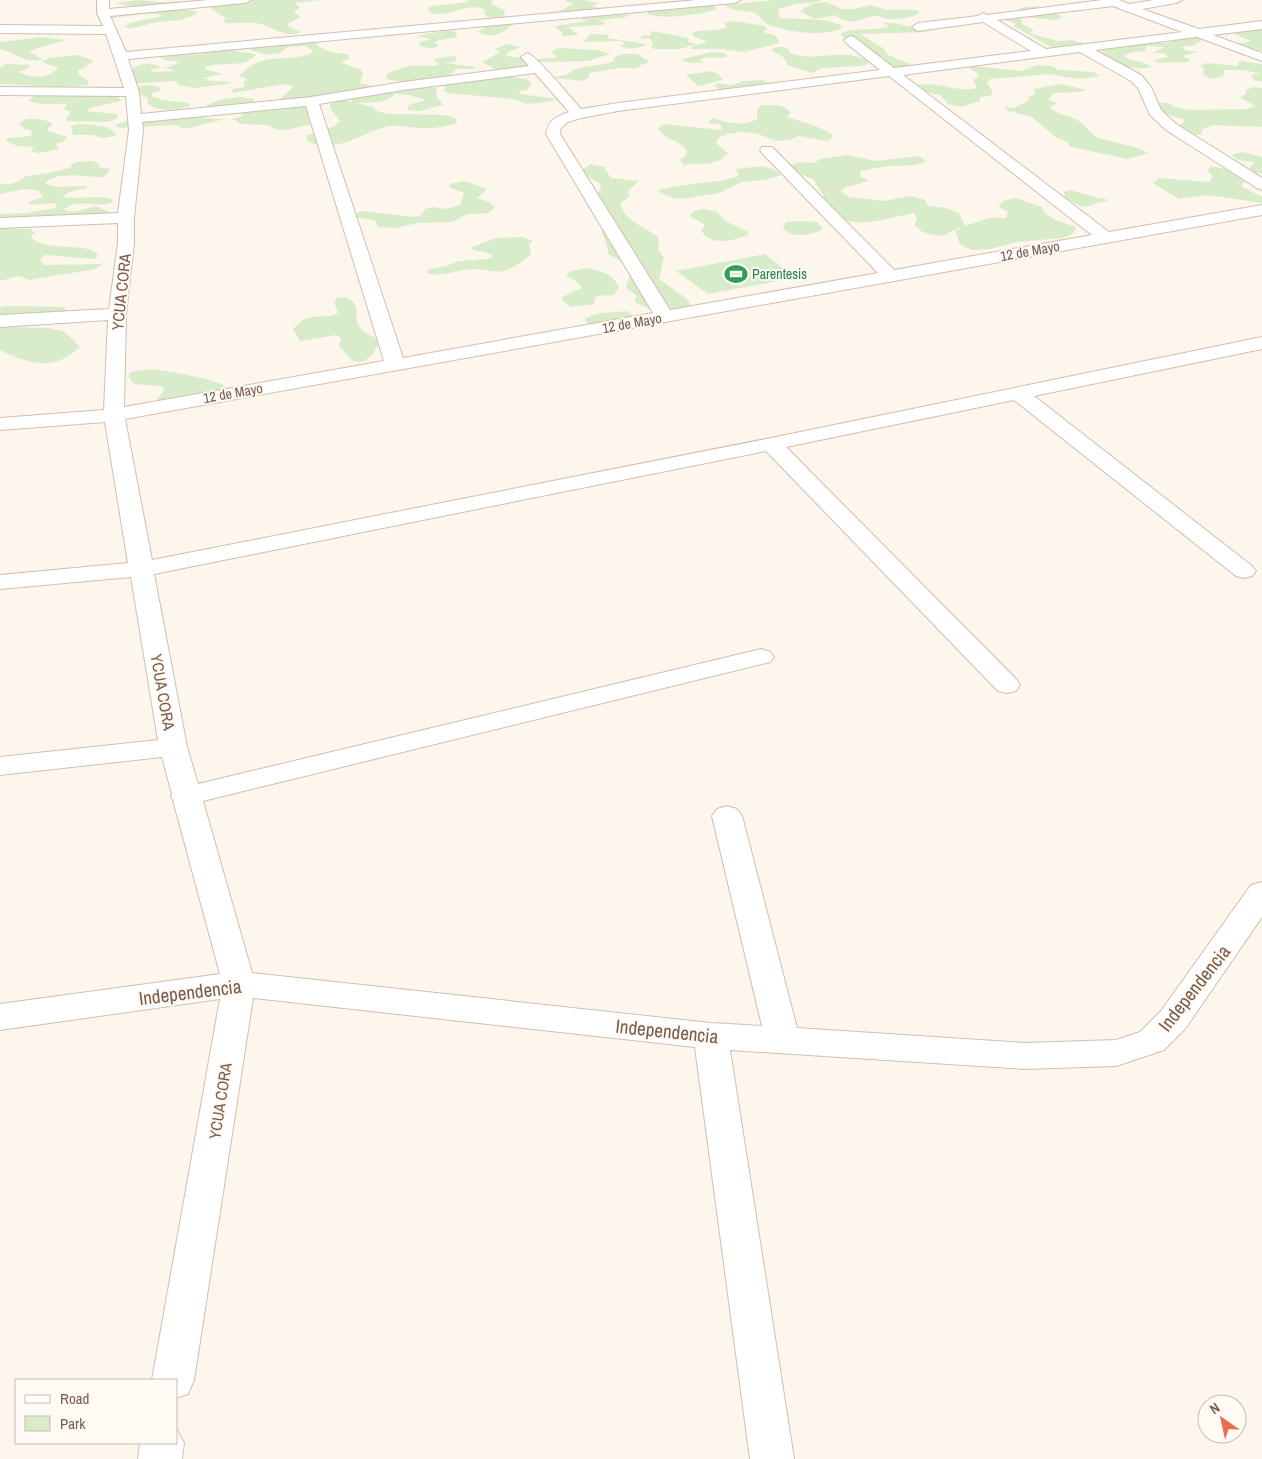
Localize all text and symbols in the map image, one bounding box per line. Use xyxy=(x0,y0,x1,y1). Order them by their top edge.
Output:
street label: 12 de Mayo xyxy=(999,237,1061,265)
street label: YCUA CORA xyxy=(106,252,136,332)
sports icon: Parentesis xyxy=(723,261,749,287)
place label: Parentesis xyxy=(752,265,807,283)
street label: 12 de Mayo xyxy=(601,309,663,337)
street label: 12 de Mayo xyxy=(202,379,264,407)
street label: YCUA CORA xyxy=(145,652,181,732)
street label: Independencia xyxy=(1152,939,1236,1037)
street label: Independencia xyxy=(137,973,243,1011)
street label: Independencia xyxy=(614,1013,720,1049)
street label: YCUA CORA xyxy=(203,1061,237,1141)
legend xyxy=(15,1379,178,1444)
text: Road xyxy=(60,1388,89,1409)
north arrow xyxy=(1197,1394,1247,1444)
text: N xyxy=(1206,1398,1223,1418)
text: Park xyxy=(60,1413,86,1434)

